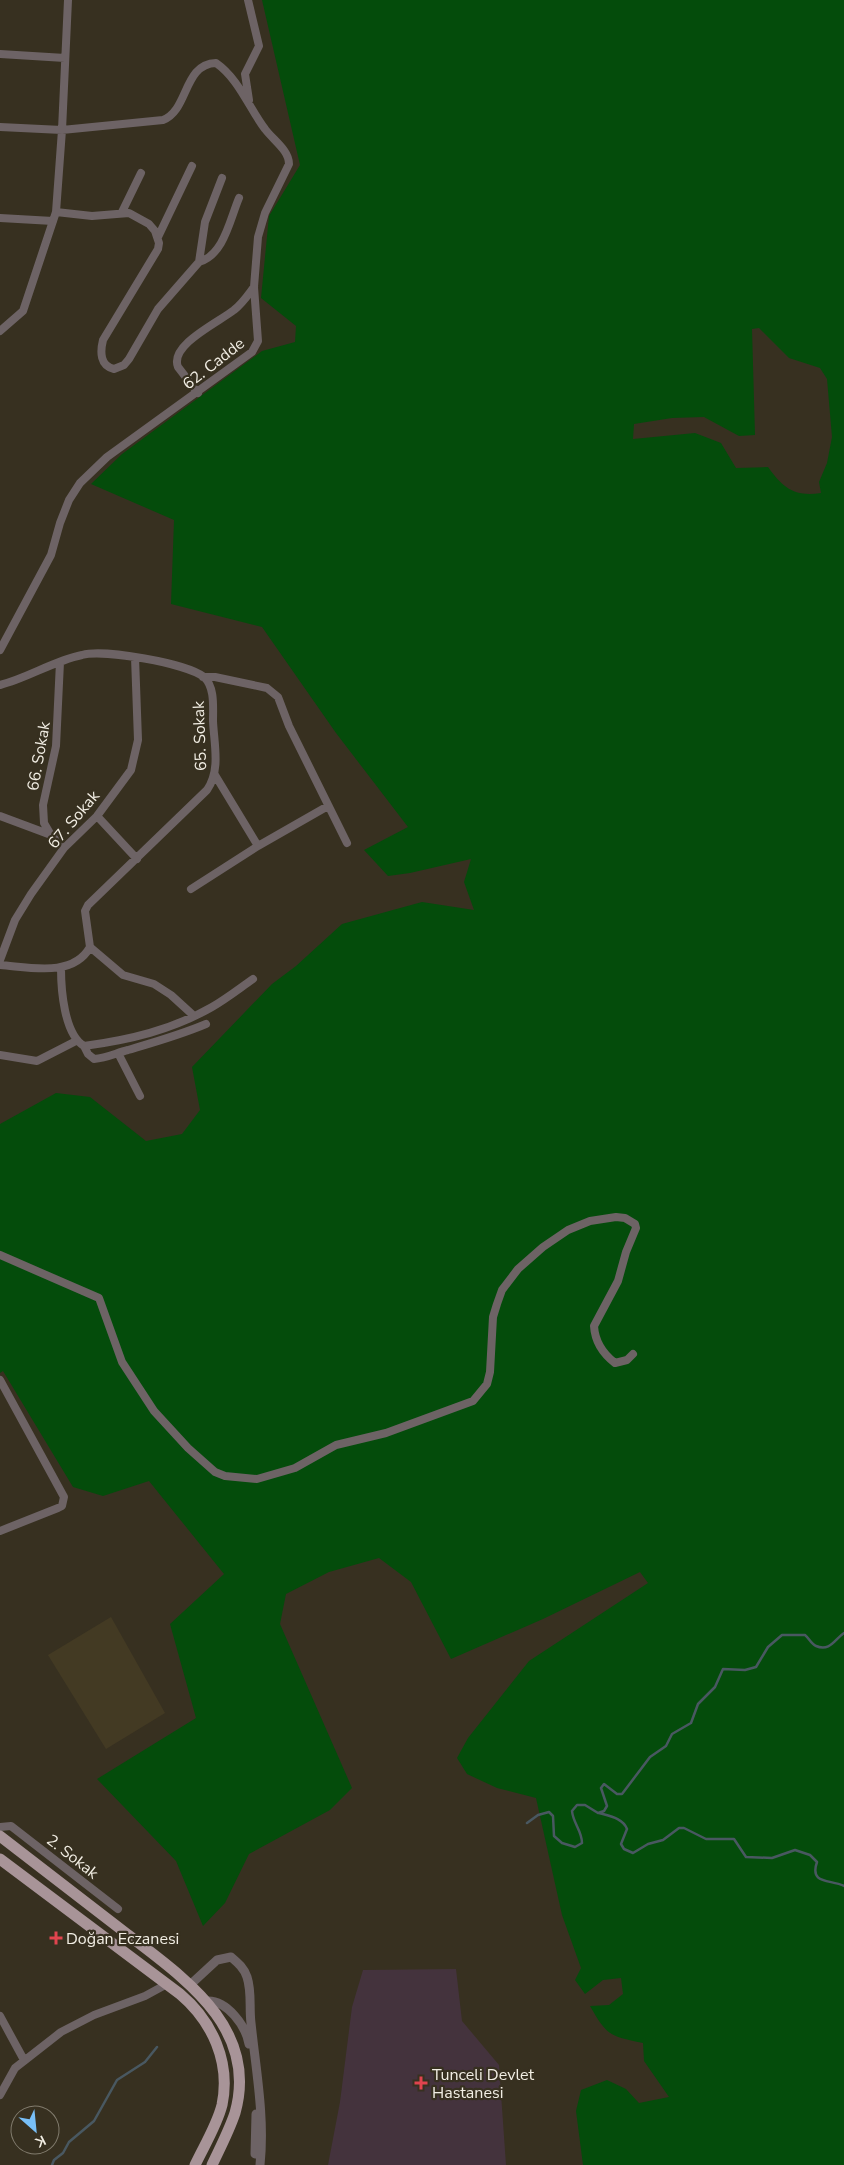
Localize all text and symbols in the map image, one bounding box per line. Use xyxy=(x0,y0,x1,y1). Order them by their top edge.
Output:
street label: 62. Cadde xyxy=(178,333,249,395)
street label: 65. Sokak xyxy=(188,700,212,771)
street label: 66. Sokak xyxy=(22,719,56,793)
street label: 67. Sokak xyxy=(43,785,105,854)
street label: 2. Sokak xyxy=(42,1829,104,1885)
place label: Doğan Eczanesi xyxy=(66,1928,179,1950)
marker: Doğan Eczanesi xyxy=(50,1932,62,1944)
place label: Tunceli Devlet Hastanesi xyxy=(432,2064,535,2104)
marker: Tunceli Devlet Hastanesi xyxy=(414,2076,428,2090)
north arrow xyxy=(10,2105,60,2155)
text: K xyxy=(32,2131,49,2152)

